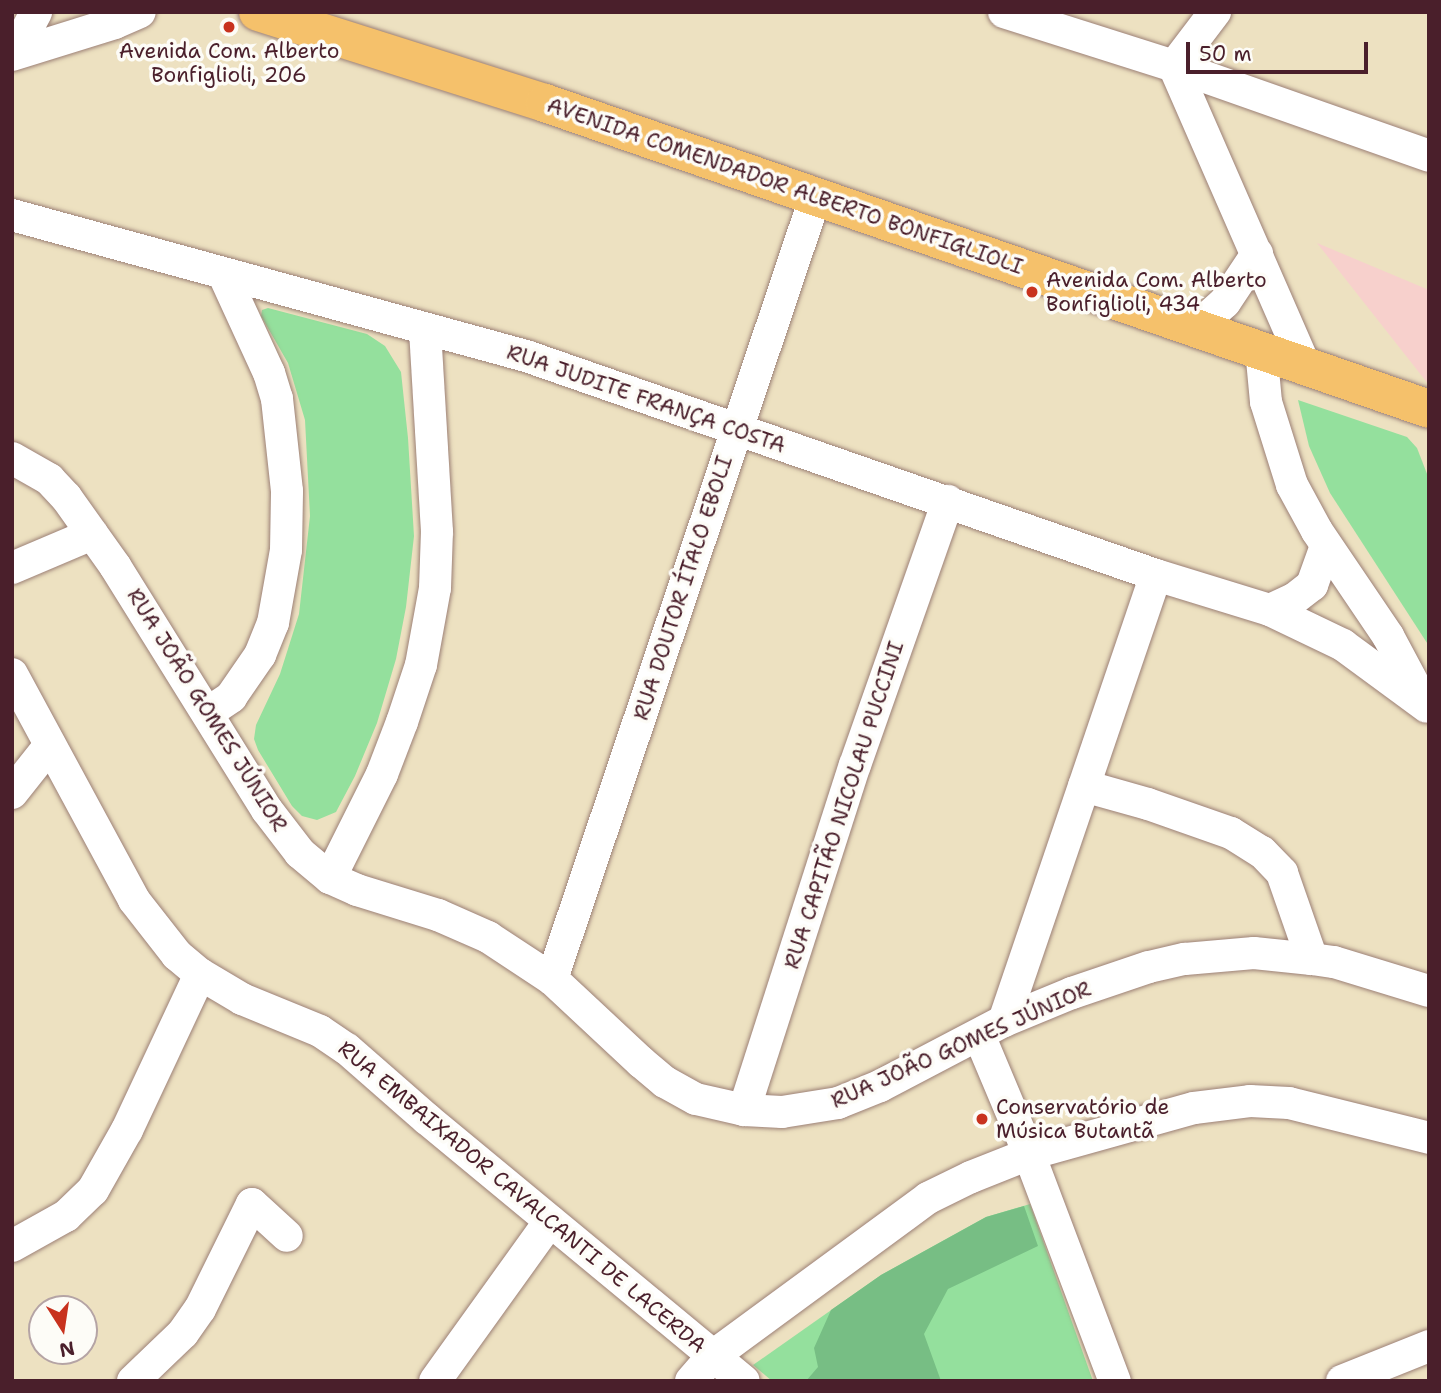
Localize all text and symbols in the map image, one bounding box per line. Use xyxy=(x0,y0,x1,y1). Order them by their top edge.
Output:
marker: Avenida Com. Alberto Bonfiglioli, 206 xyxy=(221,19,237,35)
scale bar xyxy=(1189,28,1371,72)
place label: Avenida Com. Alberto Bonfiglioli, 206 xyxy=(119,38,339,88)
text: 50 m xyxy=(1199,40,1252,68)
street label: AVENIDA COMENDADOR ALBERTO BONFIGLIOLI xyxy=(544,92,1026,280)
place label: Avenida Com. Alberto Bonfiglioli, 434 xyxy=(1046,267,1267,317)
marker: Avenida Com. Alberto Bonfiglioli, 434 xyxy=(1024,284,1040,300)
street label: RUA JUDITE FRANÇA COSTA xyxy=(504,339,788,459)
street label: RUA DOUTOR ÍTALO EBOLI xyxy=(628,453,738,723)
street label: RUA JOÃO GOMES JÚNIOR xyxy=(122,584,292,836)
street label: RUA CAPITÃO NICOLAU PUCCINI xyxy=(779,638,909,972)
street label: RUA JOÃO GOMES JÚNIOR xyxy=(827,976,1095,1114)
street label: RUA EMBAIXADOR CAVALCANTI DE LACERDA xyxy=(333,1036,711,1358)
place label: Conservatório de Música Butantã xyxy=(996,1094,1170,1144)
marker: Conservatório de Música Butantã xyxy=(974,1111,990,1127)
north arrow xyxy=(28,1295,98,1365)
text: N xyxy=(57,1335,77,1363)

